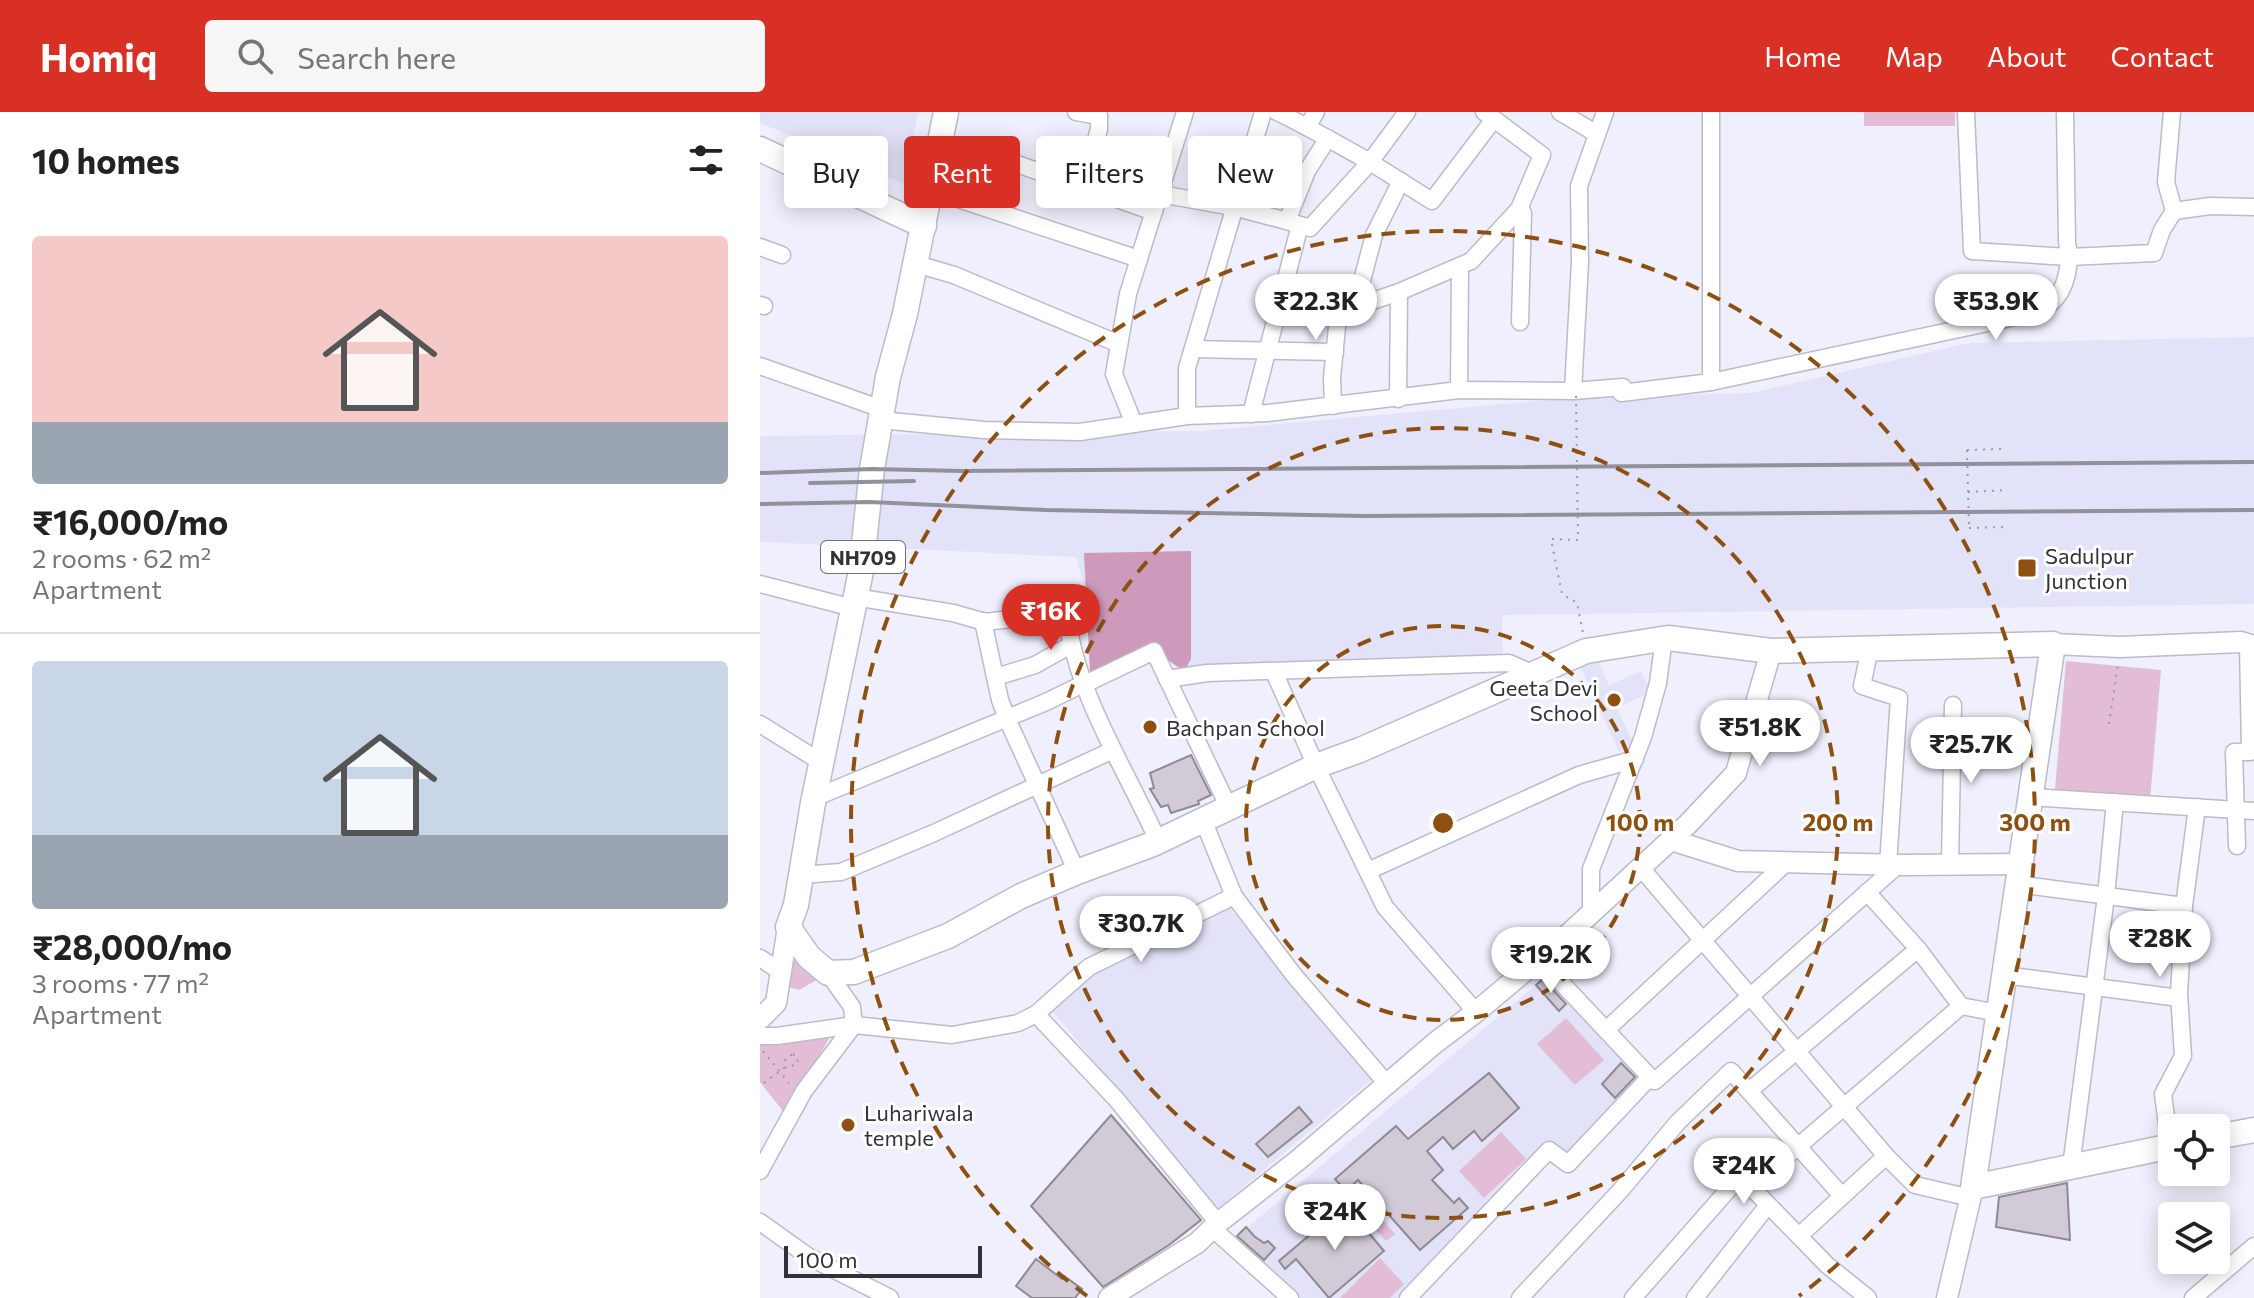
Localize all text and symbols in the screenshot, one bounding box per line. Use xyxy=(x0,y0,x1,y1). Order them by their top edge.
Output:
search box xyxy=(205,20,765,92)
text: Homiq xyxy=(40,33,157,80)
icon: search xyxy=(233,34,277,78)
text: Search here xyxy=(297,38,456,75)
text: Home xyxy=(1764,39,1841,73)
text: Map xyxy=(1885,39,1943,73)
text: About xyxy=(1987,39,2067,73)
text: Contact xyxy=(2111,39,2214,73)
chip: Buy xyxy=(784,136,888,208)
chip: Rent xyxy=(904,136,1020,208)
chip: Filters xyxy=(1036,136,1172,208)
chip: New xyxy=(1188,136,1302,208)
icon: filters xyxy=(684,138,728,182)
text: 10 homes xyxy=(32,139,180,181)
pin: ₹22.3K xyxy=(1251,274,1381,342)
pin: ₹53.9K xyxy=(1931,274,2061,342)
text: ₹22.3K xyxy=(1273,284,1359,315)
text: ₹53.9K xyxy=(1953,284,2039,315)
icon: home xyxy=(308,288,452,432)
text: ₹16,000/mo xyxy=(32,500,228,542)
road number: NH709 xyxy=(821,541,905,573)
text: 2 rooms · 62 m² xyxy=(32,542,211,573)
place label: Sadulpur Junction xyxy=(2045,542,2134,594)
marker: Sadulpur Junction xyxy=(2016,557,2038,579)
text: Apartment xyxy=(32,573,162,604)
pin: ₹16K xyxy=(1004,584,1098,652)
text: ₹16K xyxy=(1020,594,1082,625)
place label: Geeta Devi School xyxy=(1490,674,1598,726)
marker: Geeta Devi School xyxy=(1605,691,1623,709)
pin: ₹51.8K xyxy=(1695,700,1825,768)
text: ₹51.8K xyxy=(1718,710,1802,741)
icon: home xyxy=(308,713,452,857)
place label: Bachpan School xyxy=(1166,714,1325,741)
pin: ₹25.7K xyxy=(1906,717,2036,785)
marker: Bachpan School xyxy=(1141,718,1159,736)
text: ₹25.7K xyxy=(1929,727,2013,758)
text: 100 m xyxy=(1606,807,1674,836)
text: 200 m xyxy=(1803,807,1873,836)
text: 300 m xyxy=(1999,807,2071,836)
centre of rings xyxy=(1429,809,1457,837)
pin: ₹30.7K xyxy=(1076,896,1206,964)
text: ₹30.7K xyxy=(1097,906,1185,937)
pin: ₹28K xyxy=(2113,911,2207,979)
text: ₹28K xyxy=(2128,921,2192,952)
text: ₹28,000/mo xyxy=(32,925,232,967)
pin: ₹19.2K xyxy=(1486,927,1616,995)
text: ₹19.2K xyxy=(1509,937,1593,968)
text: 3 rooms · 77 m² xyxy=(32,967,209,998)
text: Apartment xyxy=(32,998,162,1029)
place label: Luhariwala temple xyxy=(864,1099,973,1151)
map controls xyxy=(2158,1114,2230,1274)
button: locate xyxy=(2158,1114,2230,1186)
marker: Luhariwala temple xyxy=(839,1116,857,1134)
pin: ₹24K xyxy=(1697,1138,1791,1206)
text: ₹24K xyxy=(1712,1148,1776,1179)
pin: ₹24K xyxy=(1288,1184,1382,1252)
text: ₹24K xyxy=(1303,1194,1367,1225)
button: layers xyxy=(2158,1202,2230,1274)
scale bar xyxy=(784,1242,982,1278)
text: 100 m xyxy=(796,1246,858,1273)

